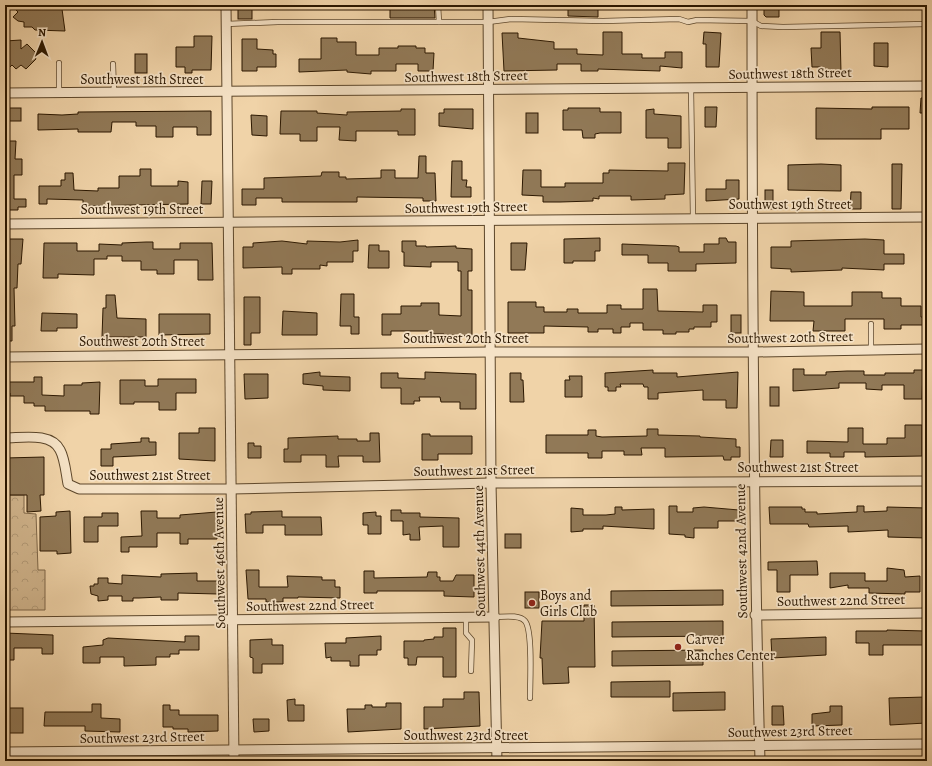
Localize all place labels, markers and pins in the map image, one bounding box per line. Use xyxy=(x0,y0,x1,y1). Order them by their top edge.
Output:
place label: Boys and Girls Club xyxy=(540,586,597,621)
marker: Boys and Girls Club xyxy=(527,598,537,608)
place label: Carver Ranches Center xyxy=(686,630,776,665)
marker: Carver Ranches Center xyxy=(673,642,683,652)

